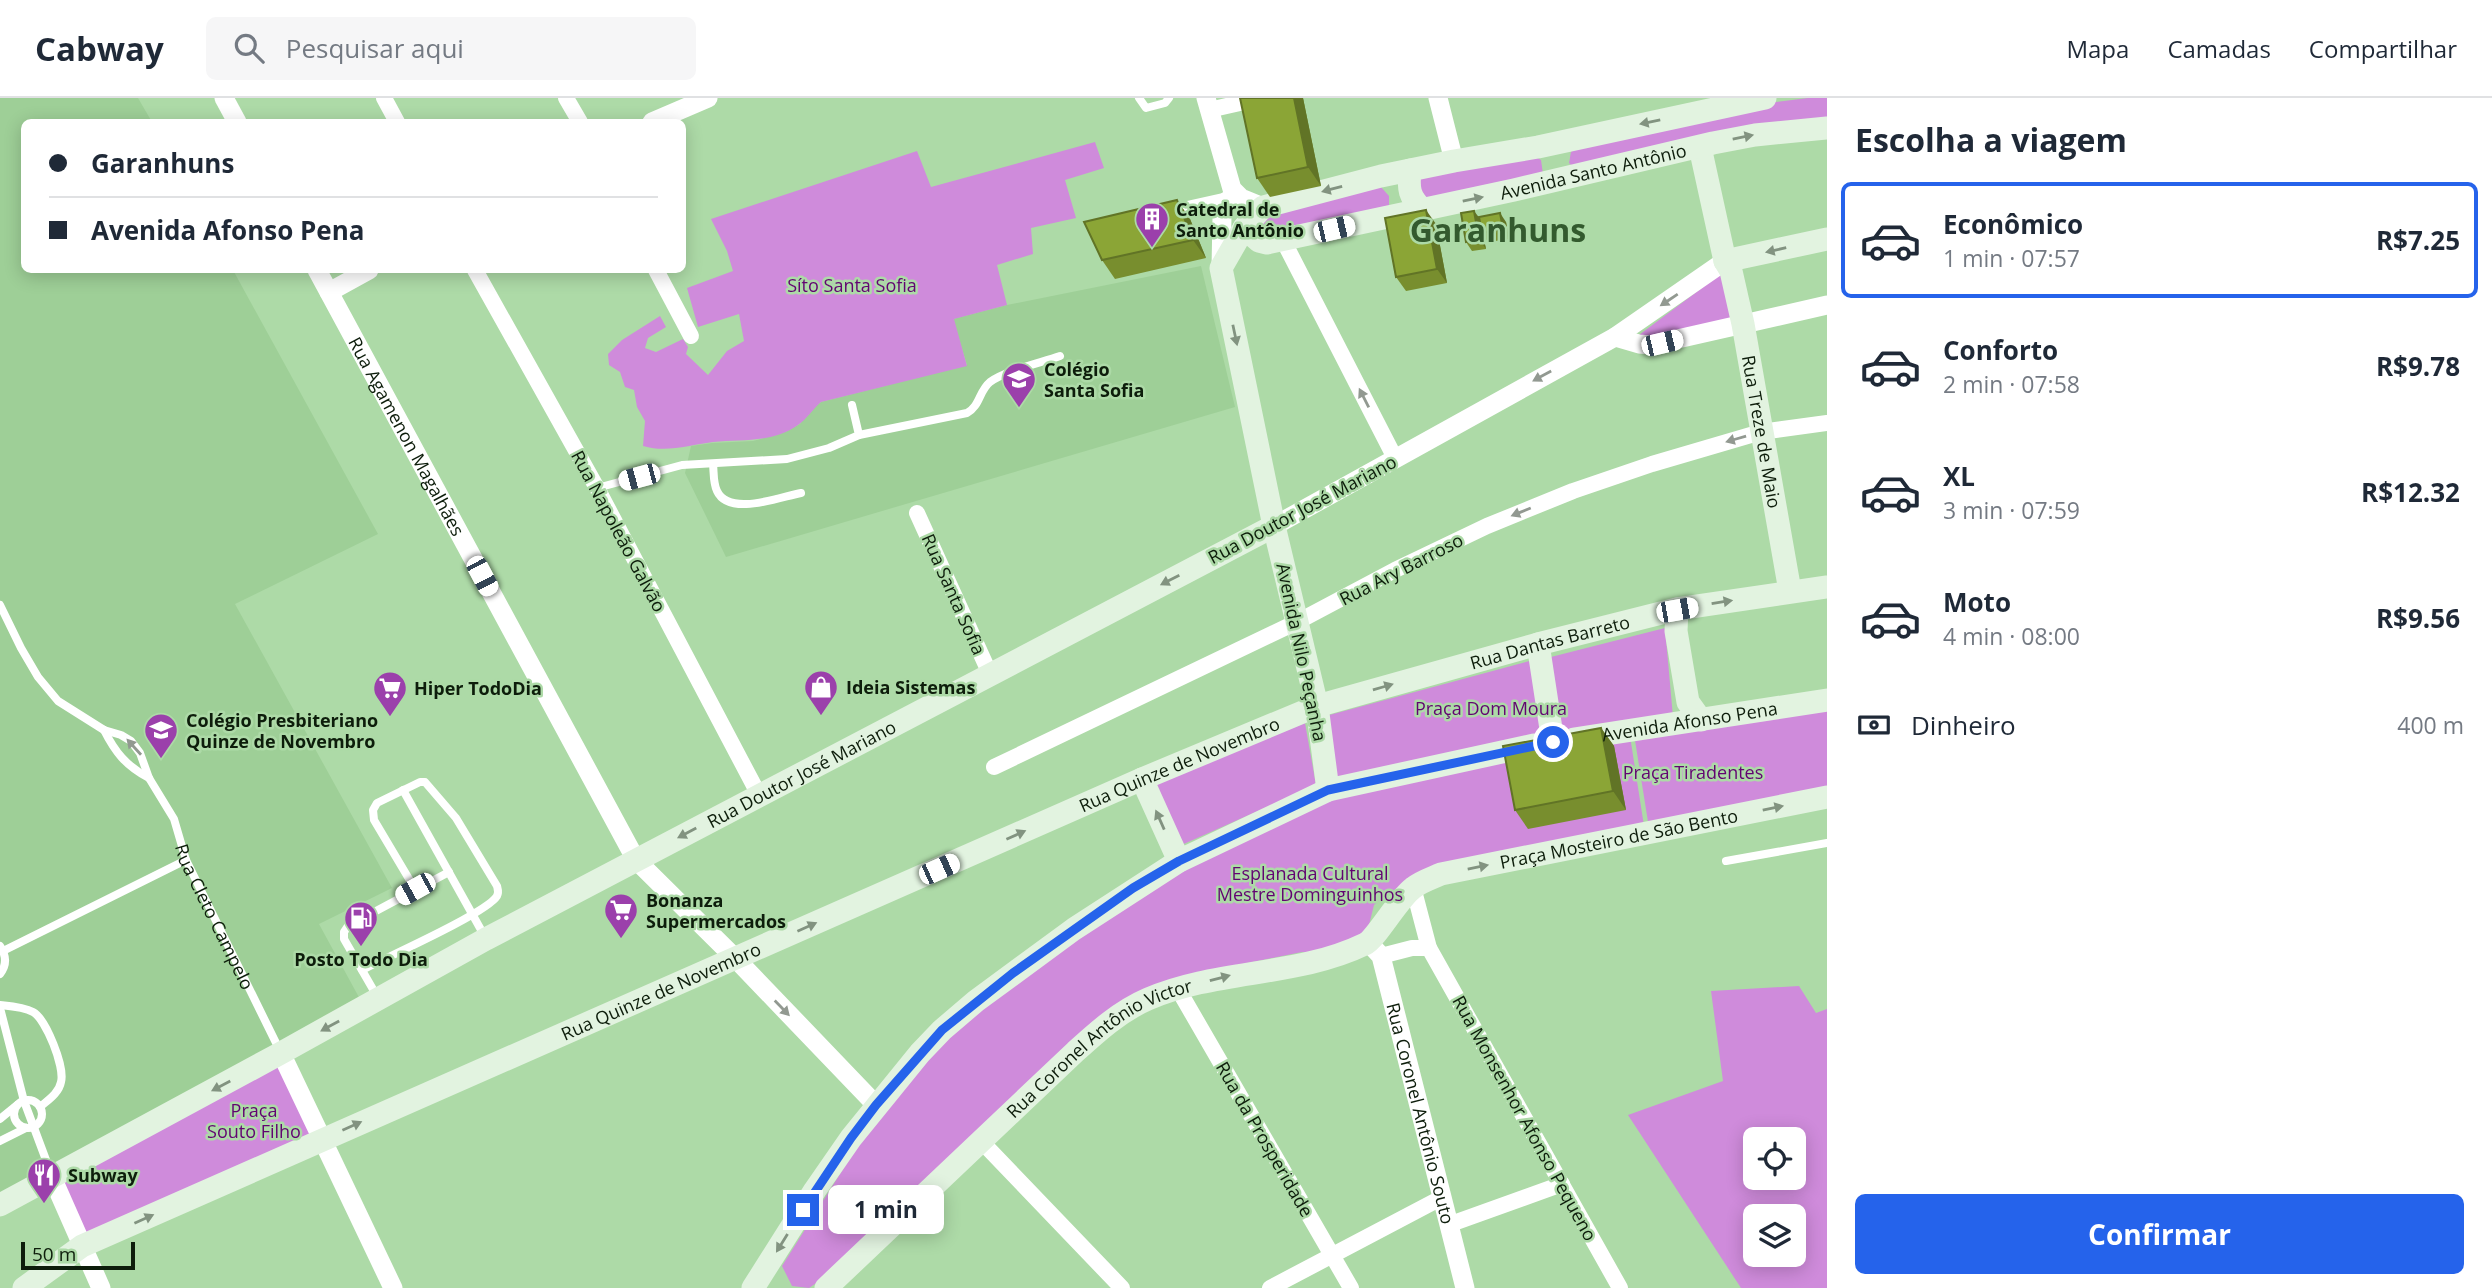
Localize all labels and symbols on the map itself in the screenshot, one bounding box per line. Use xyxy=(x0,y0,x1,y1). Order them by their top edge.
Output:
one-way arrow xyxy=(1639,117,1661,128)
one-way arrow xyxy=(1732,131,1754,142)
street label: Avenida Santo Antônio xyxy=(1498,138,1689,205)
one-way arrow xyxy=(1321,184,1343,195)
one-way arrow xyxy=(1462,193,1484,204)
place label: Catedral de Santo Antônio xyxy=(1176,197,1304,242)
building icon: Catedral de Santo Antônio xyxy=(1133,200,1171,249)
district label: Garanhuns xyxy=(1410,208,1586,251)
car xyxy=(1312,214,1357,244)
one-way arrow xyxy=(1765,244,1787,255)
park label: Síto Santa Sofia xyxy=(787,273,917,297)
one-way arrow xyxy=(1660,293,1678,307)
one-way arrow xyxy=(1229,324,1240,346)
car xyxy=(1640,328,1685,358)
street label: Rua Agamenon Magalhães xyxy=(343,333,470,540)
street label: Rua Treze de Maio xyxy=(1737,353,1787,510)
place label: Colégio Santa Sofia xyxy=(1044,357,1144,402)
school or university icon: Colégio Santa Sofia xyxy=(1000,360,1038,409)
one-way arrow xyxy=(1532,370,1551,382)
one-way arrow xyxy=(1358,388,1370,408)
one-way arrow xyxy=(1725,435,1746,445)
street label: Rua Napoleão Galvão xyxy=(566,446,672,616)
street label: Rua Doutor José Mariano xyxy=(1204,449,1400,569)
car xyxy=(616,461,663,493)
one-way arrow xyxy=(1510,507,1531,518)
street label: Rua Ary Barroso xyxy=(1335,527,1467,611)
street label: Rua Santa Sofia xyxy=(917,530,991,658)
car xyxy=(463,553,502,599)
street label: Avenida Nilo Peçanha xyxy=(1271,561,1333,743)
one-way arrow xyxy=(1160,574,1180,585)
car xyxy=(1655,596,1700,624)
one-way arrow xyxy=(1711,596,1733,607)
street label: Rua Dantas Barreto xyxy=(1467,609,1632,675)
shop icon: Ideia Sistemas xyxy=(802,668,840,717)
supermarket icon: Hiper TodoDia xyxy=(371,669,409,718)
place label: Ideia Sistemas xyxy=(846,675,975,699)
place label: Hiper TodoDia xyxy=(414,676,542,700)
one-way arrow xyxy=(1373,682,1394,692)
park label: Praça Dom Moura xyxy=(1415,696,1567,720)
street label: Avenida Afonso Pena xyxy=(1600,696,1779,747)
place label: Colégio Presbiteriano Quinze de Novembro xyxy=(186,708,378,753)
school or university icon: Colégio Presbiteriano Quinze de Novembro xyxy=(142,711,180,760)
street label: Rua Quinze de Novembro xyxy=(1075,711,1283,817)
street label: Rua Doutor José Mariano xyxy=(703,714,900,833)
route start xyxy=(1537,726,1569,758)
one-way arrow xyxy=(126,738,142,756)
park label: Praça Tiradentes xyxy=(1623,760,1763,784)
street label: Praça Mosteiro de São Bento xyxy=(1498,803,1740,874)
one-way arrow xyxy=(1762,803,1784,814)
one-way arrow xyxy=(1154,810,1166,830)
one-way arrow xyxy=(677,827,697,839)
one-way arrow xyxy=(1006,829,1026,841)
street label: Rua Cleto Campelo xyxy=(170,841,260,993)
car xyxy=(916,851,963,887)
park label: Esplanada Cultural Mestre Dominguinhos xyxy=(1217,861,1403,906)
one-way arrow xyxy=(1467,861,1489,872)
car xyxy=(392,870,439,908)
place label: Bonanza Supermercados xyxy=(646,888,786,933)
supermarket icon: Bonanza Supermercados xyxy=(602,891,640,940)
fuel station icon: Posto Todo Dia xyxy=(342,899,380,948)
one-way arrow xyxy=(797,921,818,932)
street label: Rua Quinze de Novembro xyxy=(557,937,764,1046)
place label: Posto Todo Dia xyxy=(294,947,428,971)
one-way arrow xyxy=(1210,972,1232,983)
street label: Rua Coronel Antônio Victor xyxy=(1001,973,1195,1123)
street label: Rua Monsenhor Afonso Pequeno xyxy=(1447,991,1603,1245)
one-way arrow xyxy=(774,999,791,1016)
street label: Rua Coronel Antônio Souto xyxy=(1381,1000,1460,1227)
one-way arrow xyxy=(320,1020,340,1032)
street label: Rua da Prosperidade xyxy=(1211,1057,1319,1221)
one-way arrow xyxy=(211,1079,231,1091)
park label: Praça Souto Filho xyxy=(207,1098,301,1143)
one-way arrow xyxy=(342,1120,363,1131)
restaurant icon: Subway xyxy=(25,1156,63,1205)
place label: Subway xyxy=(68,1163,138,1187)
callout: 1 min xyxy=(828,1186,943,1234)
route end xyxy=(787,1194,819,1226)
one-way arrow xyxy=(134,1213,155,1224)
one-way arrow xyxy=(775,1233,788,1252)
scale bar xyxy=(21,1239,135,1271)

